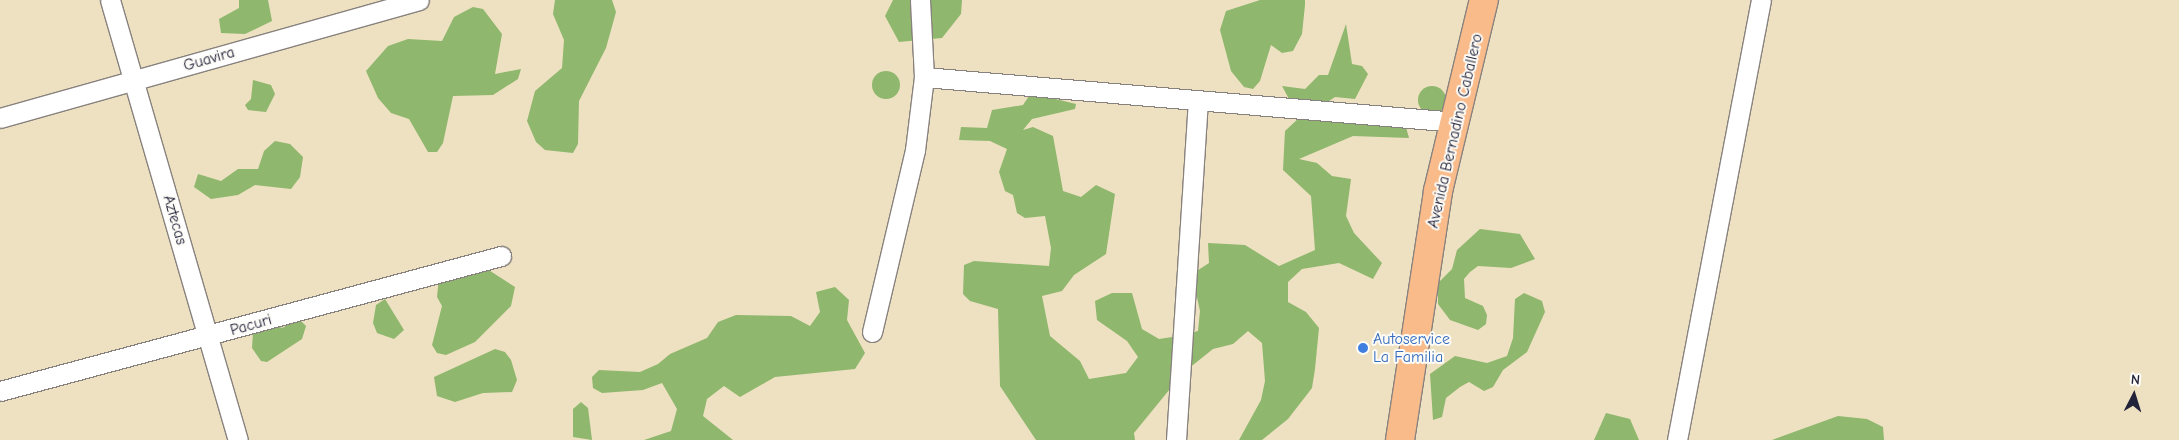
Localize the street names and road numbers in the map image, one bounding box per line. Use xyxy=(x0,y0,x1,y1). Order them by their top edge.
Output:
street label: Avenida Bernadino Caballero xyxy=(1423,32,1487,230)
street label: Guavira xyxy=(181,43,237,75)
street label: Aztecas xyxy=(159,193,191,247)
street label: Pacuri xyxy=(228,310,274,340)

